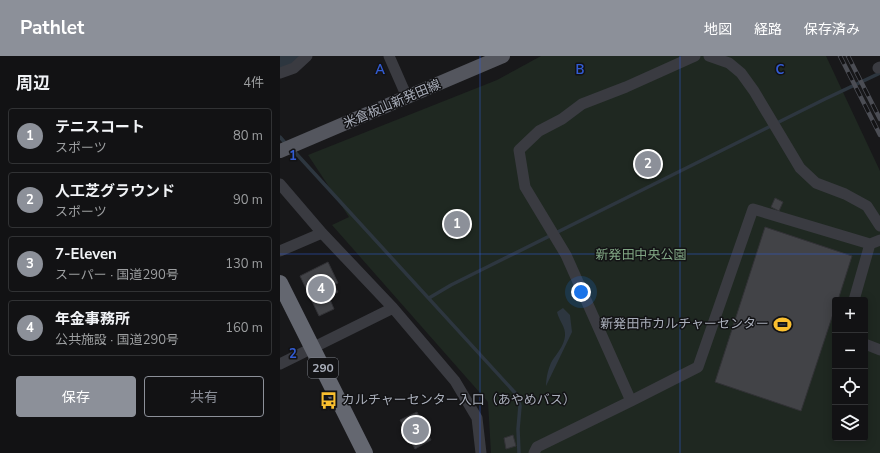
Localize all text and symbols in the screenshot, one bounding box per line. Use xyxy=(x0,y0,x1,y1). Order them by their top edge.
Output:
text: Pathlet xyxy=(20,15,84,41)
text: 地図 xyxy=(704,20,732,39)
text: 経路 xyxy=(754,20,782,39)
text: 保存済み xyxy=(804,20,860,39)
text: A xyxy=(375,61,385,79)
text: B xyxy=(576,61,585,79)
text: C xyxy=(776,61,785,79)
text: 周辺 xyxy=(16,72,50,95)
text: 4件 xyxy=(243,74,264,92)
street label: 米倉板山新発田線 xyxy=(341,75,443,133)
text: テニスコート xyxy=(55,117,145,137)
text: 1 xyxy=(26,127,34,145)
text: 80 m xyxy=(233,127,263,145)
text: スポーツ xyxy=(55,139,107,157)
text: 1 xyxy=(289,147,297,165)
pin: 2 xyxy=(635,149,661,179)
text: 人工芝グラウンド xyxy=(55,181,175,201)
text: 2 xyxy=(26,191,34,209)
text: 90 m xyxy=(233,191,263,209)
text: スポーツ xyxy=(55,203,107,221)
pin: 1 xyxy=(444,209,470,239)
text: 7-Eleven xyxy=(55,244,117,264)
park label: 新発田中央公園 xyxy=(595,246,687,264)
text: 3 xyxy=(26,255,34,273)
text: 130 m xyxy=(225,255,263,273)
text: スーパー · 国道290号 xyxy=(55,266,179,284)
pin: 4 xyxy=(308,274,334,304)
your location xyxy=(571,282,591,302)
map controls xyxy=(832,297,868,441)
button: + xyxy=(832,297,868,333)
text: 年金事務所 xyxy=(55,309,130,329)
sports icon: 新発田市カルチャーセンター xyxy=(772,314,792,334)
place label: 新発田市カルチャーセンター xyxy=(600,315,769,333)
text: 4 xyxy=(26,319,34,337)
text: 160 m xyxy=(225,319,263,337)
text: 公共施設 · 国道290号 xyxy=(55,331,179,349)
button: − xyxy=(832,333,868,369)
text: 2 xyxy=(289,345,297,363)
road number: 290 xyxy=(308,358,338,378)
button: locate xyxy=(832,369,868,405)
button: 保存 xyxy=(16,376,136,417)
button: 共有 xyxy=(144,376,264,417)
bus stop icon: カルチャーセンター入口（あやめバス） xyxy=(319,390,339,410)
place label: カルチャーセンター入口（あやめバス） xyxy=(342,391,576,409)
button: layers xyxy=(832,405,868,441)
pin: 3 xyxy=(403,415,429,445)

